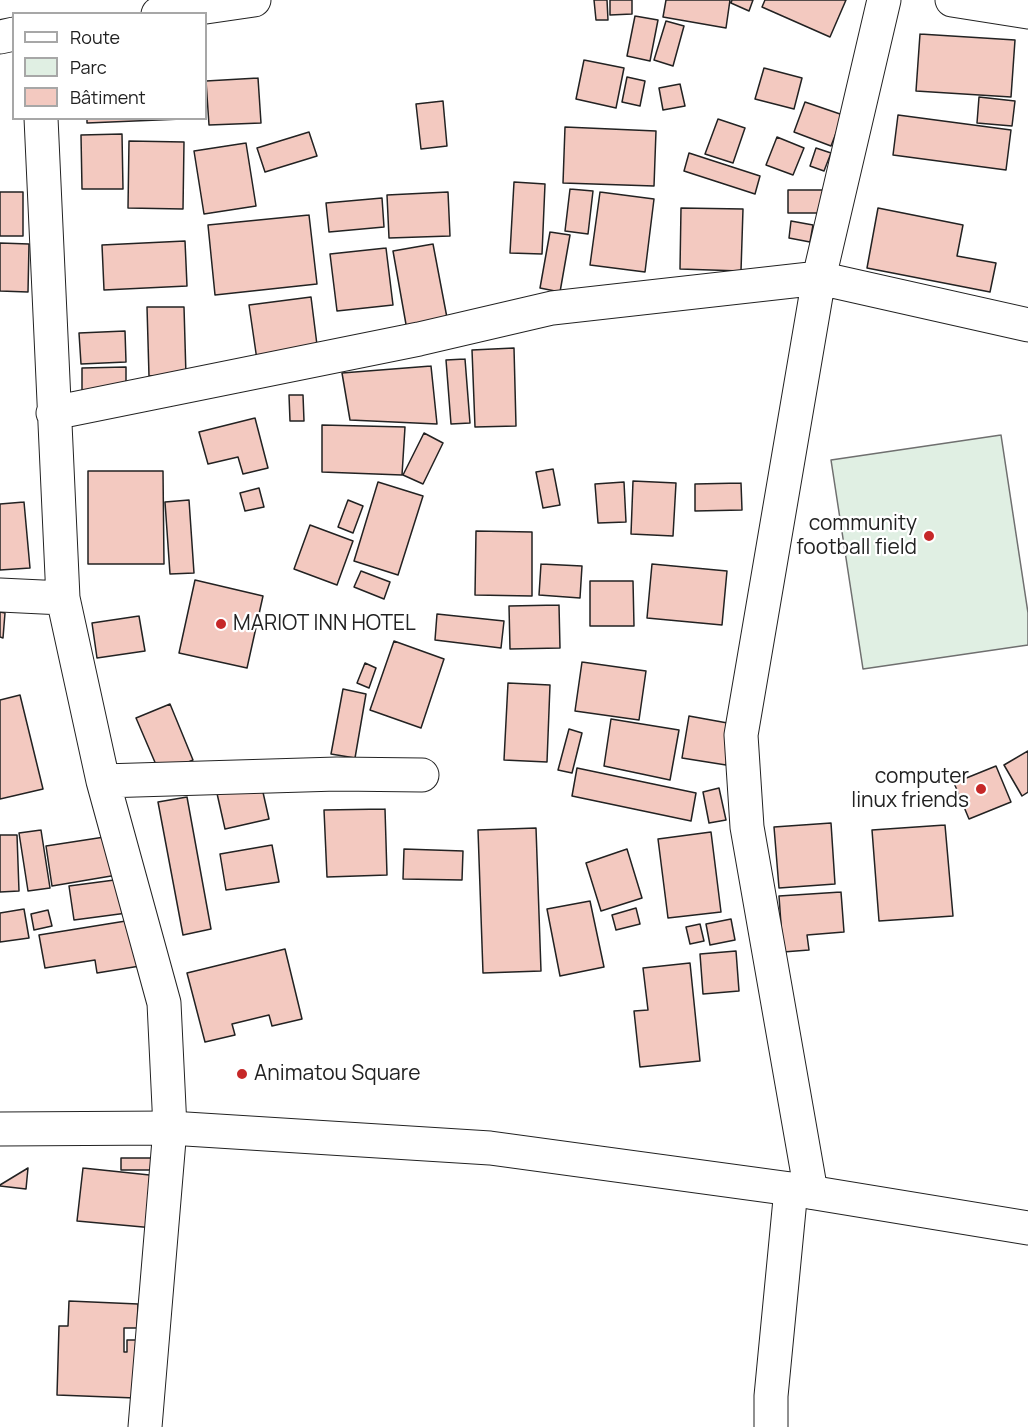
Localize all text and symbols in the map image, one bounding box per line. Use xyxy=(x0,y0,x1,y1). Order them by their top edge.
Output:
legend xyxy=(12,12,207,120)
text: Route xyxy=(70,25,120,49)
text: Parc xyxy=(70,55,107,79)
text: Bâtiment xyxy=(70,85,146,109)
place label: community football field xyxy=(796,511,917,561)
marker: community football field xyxy=(922,529,936,543)
place label: MARIOT INN HOTEL xyxy=(233,611,416,637)
marker: MARIOT INN HOTEL xyxy=(214,617,228,631)
place label: computer linux friends xyxy=(851,764,969,814)
marker: computer linux friends xyxy=(974,782,988,796)
place label: Animatou Square xyxy=(254,1061,420,1087)
marker: Animatou Square xyxy=(235,1067,249,1081)

